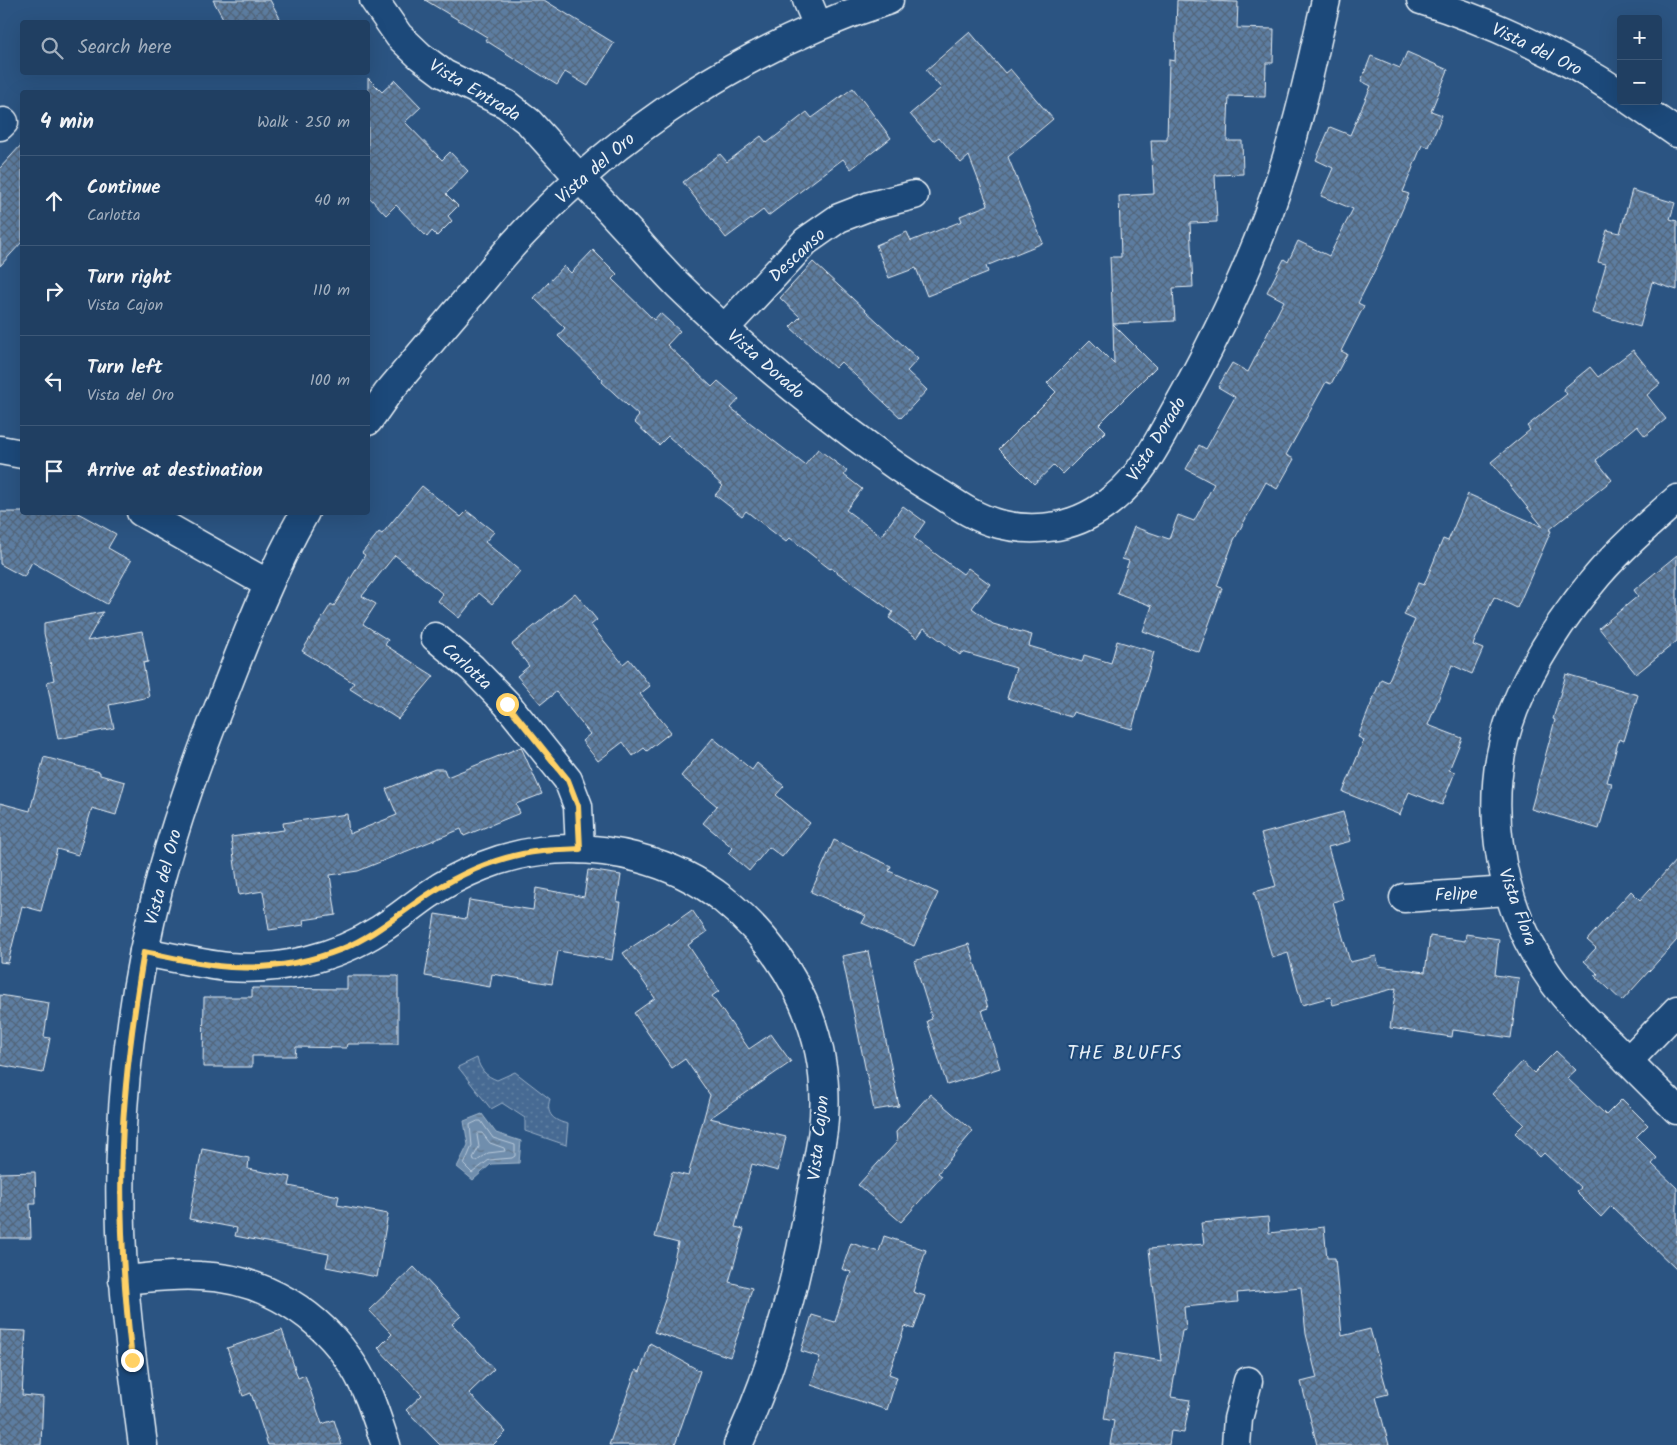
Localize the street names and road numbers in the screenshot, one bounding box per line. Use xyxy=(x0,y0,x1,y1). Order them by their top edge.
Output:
street label: Vista del Oro xyxy=(1486,16,1587,85)
street label: Vista Entrada xyxy=(423,52,526,130)
street label: Vista del Oro xyxy=(549,126,642,212)
street label: Descanso xyxy=(763,222,833,290)
street label: Vista Dorado xyxy=(719,323,811,407)
street label: Vista Dorado xyxy=(1120,392,1195,488)
street label: Carlotta xyxy=(434,636,498,698)
street label: Vista del Oro xyxy=(138,826,191,928)
street label: Vista Flora xyxy=(1489,865,1544,950)
street label: Felipe xyxy=(1434,880,1478,911)
street label: Vista Cajon xyxy=(801,1094,838,1182)

